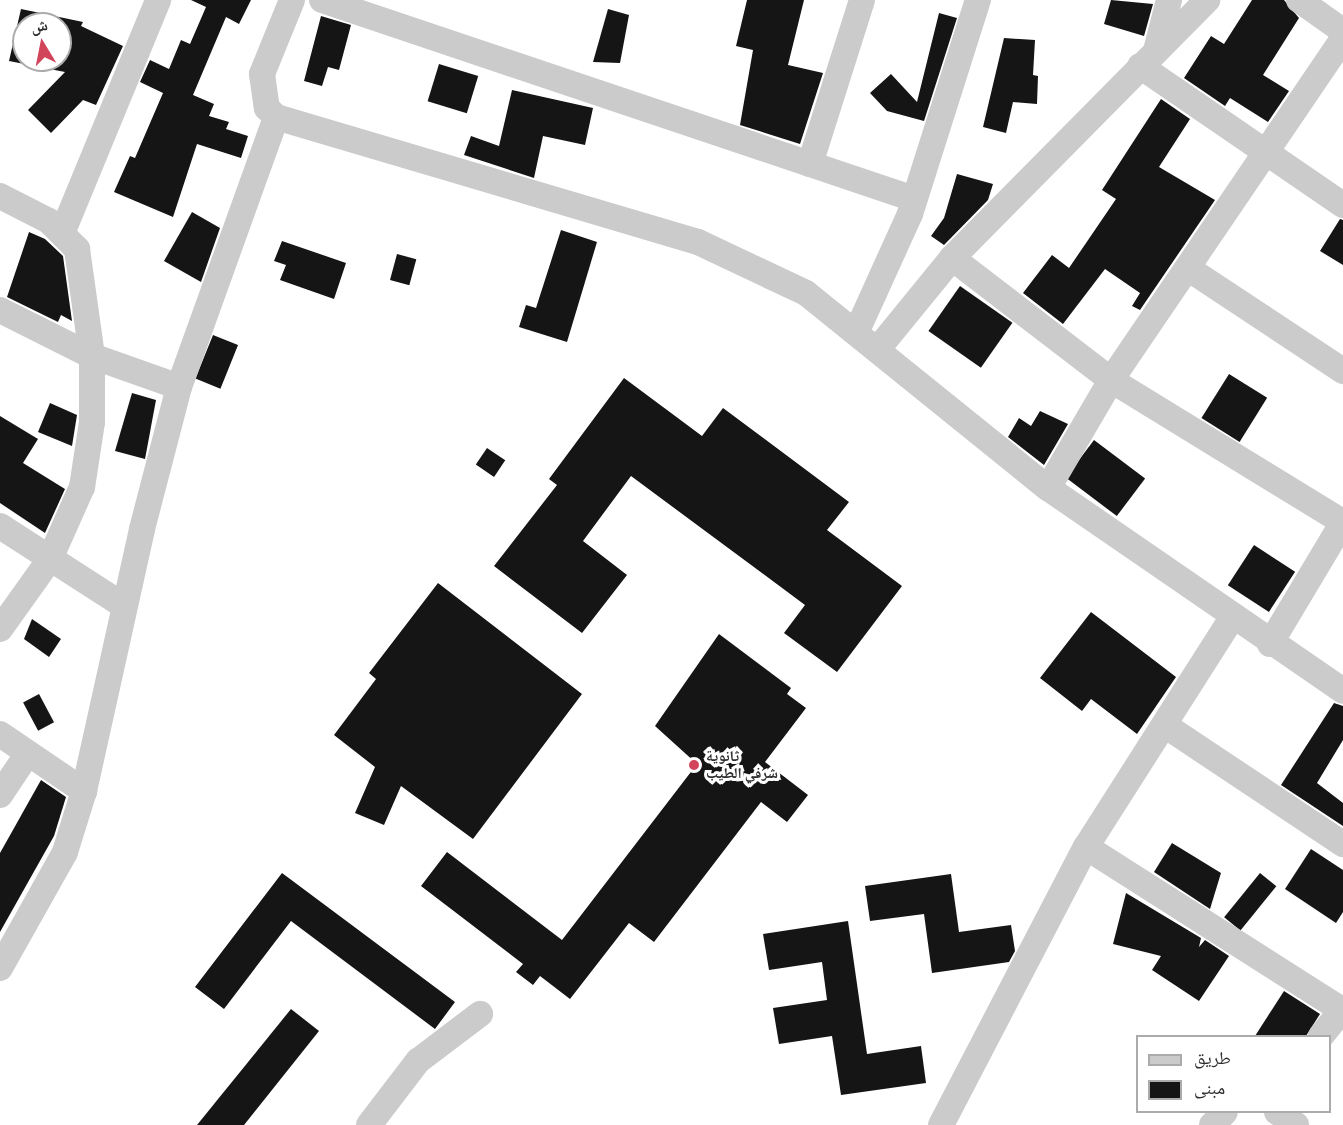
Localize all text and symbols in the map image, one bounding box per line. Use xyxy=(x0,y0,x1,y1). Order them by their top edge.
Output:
north arrow xyxy=(12,12,72,72)
text: ش xyxy=(29,14,49,39)
place label: ثانوية شرفي الطيب xyxy=(706,747,778,782)
marker: ثانوية شرفي الطيب xyxy=(687,758,701,772)
legend xyxy=(1136,1035,1331,1113)
text: طريق xyxy=(1194,1046,1231,1071)
text: مبنى xyxy=(1194,1076,1225,1101)

